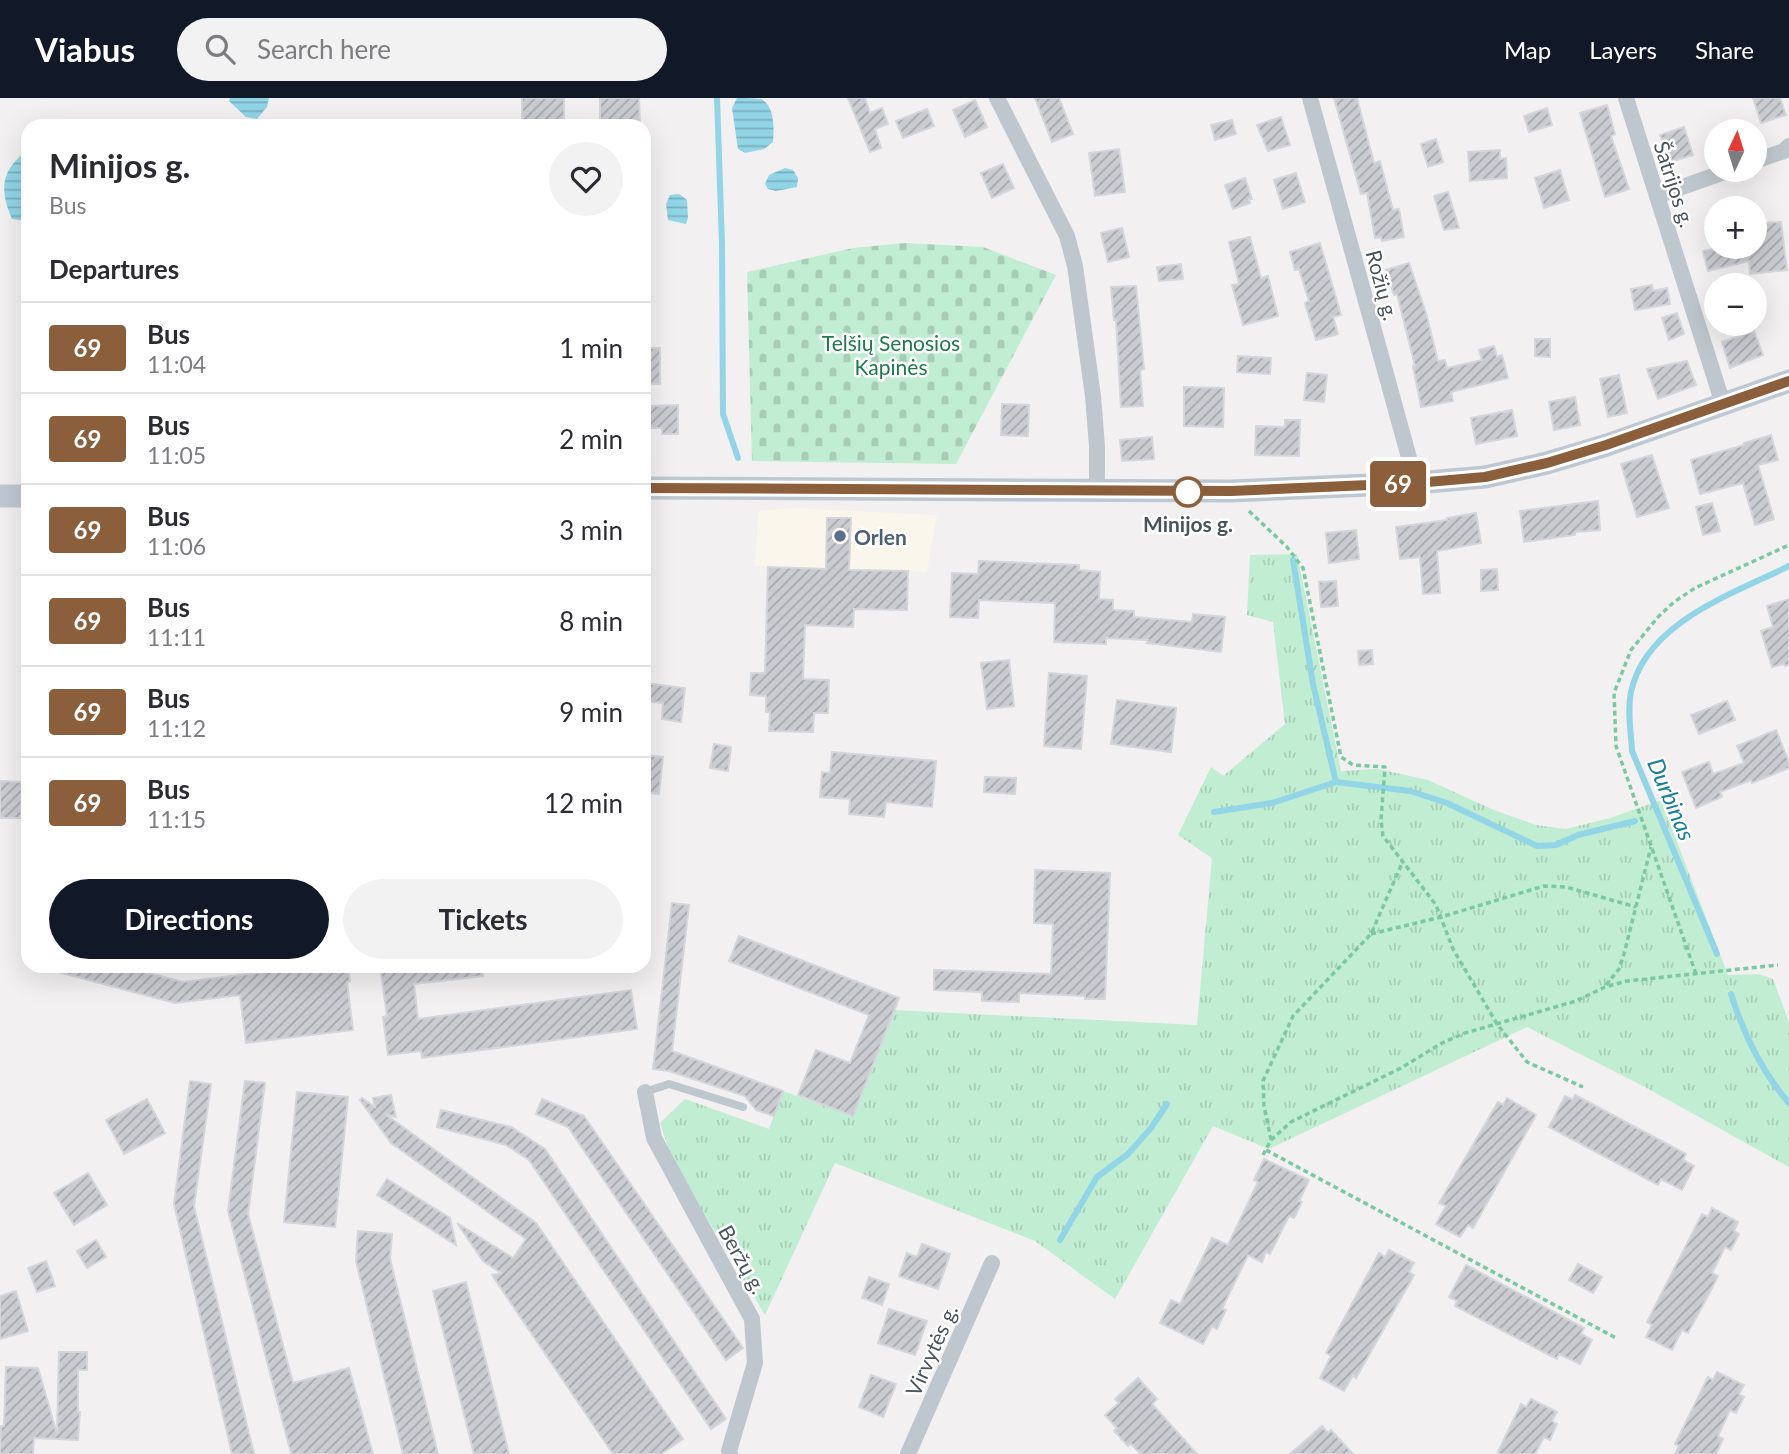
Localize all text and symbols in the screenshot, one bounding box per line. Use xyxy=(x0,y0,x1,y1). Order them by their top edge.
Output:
search box xyxy=(177,18,667,81)
text: Viabus xyxy=(35,29,135,69)
icon: search xyxy=(201,30,239,68)
text: Search here xyxy=(257,33,391,65)
text: Map xyxy=(1504,35,1551,64)
text: Layers xyxy=(1589,35,1657,64)
text: Share xyxy=(1695,35,1754,64)
north arrow xyxy=(1704,119,1768,182)
map controls xyxy=(1704,119,1767,336)
street label: Šatrijos g. xyxy=(1649,138,1701,230)
button: heart xyxy=(549,142,623,216)
text: Minijos g. xyxy=(49,145,190,185)
text: Bus xyxy=(49,191,86,219)
button: + xyxy=(1704,196,1767,259)
street label: Rožių g. xyxy=(1362,247,1404,323)
text: Departures xyxy=(49,253,179,285)
button: − xyxy=(1704,273,1767,336)
text: Bus xyxy=(147,318,190,350)
park label: Telšių Senosios Kapinės xyxy=(822,330,960,379)
text: 1 min xyxy=(559,332,623,364)
text: 69 xyxy=(74,333,101,362)
text: 11:04 xyxy=(147,350,206,378)
text: Bus xyxy=(147,409,190,441)
text: 2 min xyxy=(559,423,623,455)
text: 69 xyxy=(74,424,101,453)
text: 11:05 xyxy=(147,441,206,469)
line badge: 69 xyxy=(1366,461,1430,507)
text: 69 xyxy=(1384,469,1412,498)
marker: Minijos g. xyxy=(1173,477,1203,507)
text: Bus xyxy=(147,500,190,532)
place label: Minijos g. xyxy=(1143,511,1233,536)
text: 3 min xyxy=(559,514,623,546)
text: 69 xyxy=(74,515,101,544)
place label: Orlen xyxy=(854,524,907,549)
marker: Orlen xyxy=(832,528,848,544)
text: 11:06 xyxy=(147,532,206,560)
text: Bus xyxy=(147,591,190,623)
text: 8 min xyxy=(559,605,623,637)
text: 69 xyxy=(74,606,101,635)
text: 11:11 xyxy=(147,623,206,651)
text: Bus xyxy=(147,682,190,714)
text: 9 min xyxy=(559,696,623,728)
text: 69 xyxy=(74,697,101,726)
text: 11:12 xyxy=(147,714,206,742)
water label: Durbinas xyxy=(1642,754,1702,844)
text: Bus xyxy=(147,773,190,805)
text: 12 min xyxy=(544,787,623,819)
text: 69 xyxy=(74,788,101,817)
text: 11:15 xyxy=(147,805,206,833)
button: Directions xyxy=(49,879,329,959)
button: Tickets xyxy=(343,879,623,959)
street label: Beržų g. xyxy=(714,1220,772,1298)
street label: Virvytės g. xyxy=(900,1300,962,1400)

